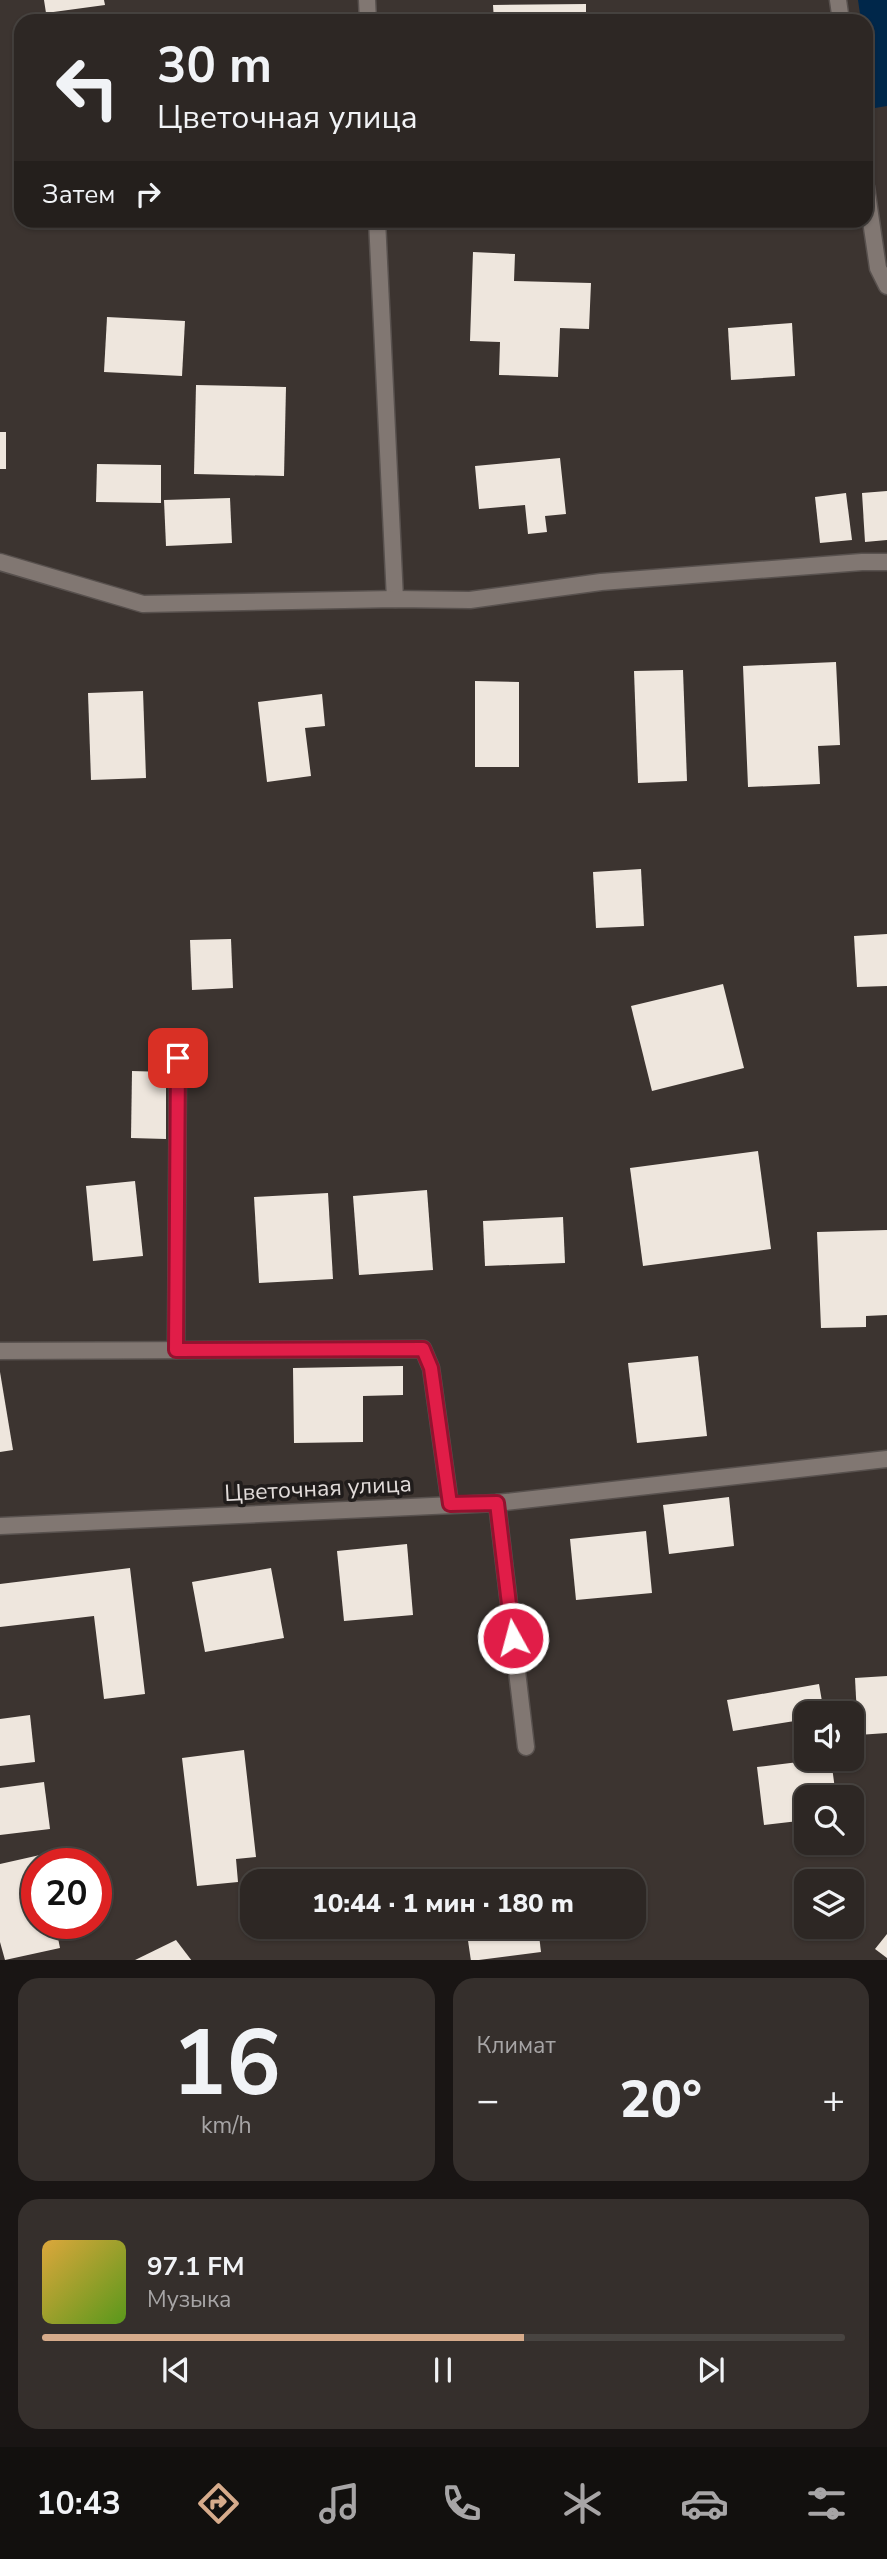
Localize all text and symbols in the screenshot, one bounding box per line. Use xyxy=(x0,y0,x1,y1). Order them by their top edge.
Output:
text: 30 m xyxy=(157,32,272,99)
icon: left xyxy=(42,42,133,133)
text: Цветочная улица xyxy=(157,96,418,139)
icon: right xyxy=(129,175,167,213)
text: Затем xyxy=(42,177,115,212)
pin xyxy=(148,1028,208,1088)
icon: arrive xyxy=(159,1039,197,1077)
street label: Цветочная улица xyxy=(224,1468,412,1509)
position arrow xyxy=(476,1601,550,1675)
map controls xyxy=(794,1701,864,1939)
button: sound xyxy=(794,1701,864,1771)
button: search xyxy=(794,1785,864,1855)
speed limit sign: 20 xyxy=(21,1848,112,1939)
button: layers xyxy=(794,1869,864,1939)
text: 10:44 · 1 мин · 180 m xyxy=(312,1886,574,1921)
text: 16 xyxy=(172,2002,281,2126)
text: Климат xyxy=(477,2030,556,2061)
text: 20° xyxy=(620,2064,702,2135)
text: − xyxy=(477,2075,499,2126)
text: + xyxy=(822,2075,845,2126)
text: km/h xyxy=(201,2110,252,2141)
text: 97.1 FM xyxy=(147,2249,244,2284)
text: Музыка xyxy=(147,2284,231,2315)
icon: previous xyxy=(157,2351,195,2389)
icon: pause xyxy=(424,2351,462,2389)
icon: next xyxy=(692,2351,730,2389)
icon: directions xyxy=(194,2479,243,2528)
icon: music xyxy=(315,2479,364,2528)
icon: phone xyxy=(437,2479,486,2528)
icon: climate xyxy=(558,2479,607,2528)
icon: car xyxy=(680,2479,729,2528)
icon: filters xyxy=(802,2479,851,2528)
text: 10:43 xyxy=(36,2482,121,2525)

